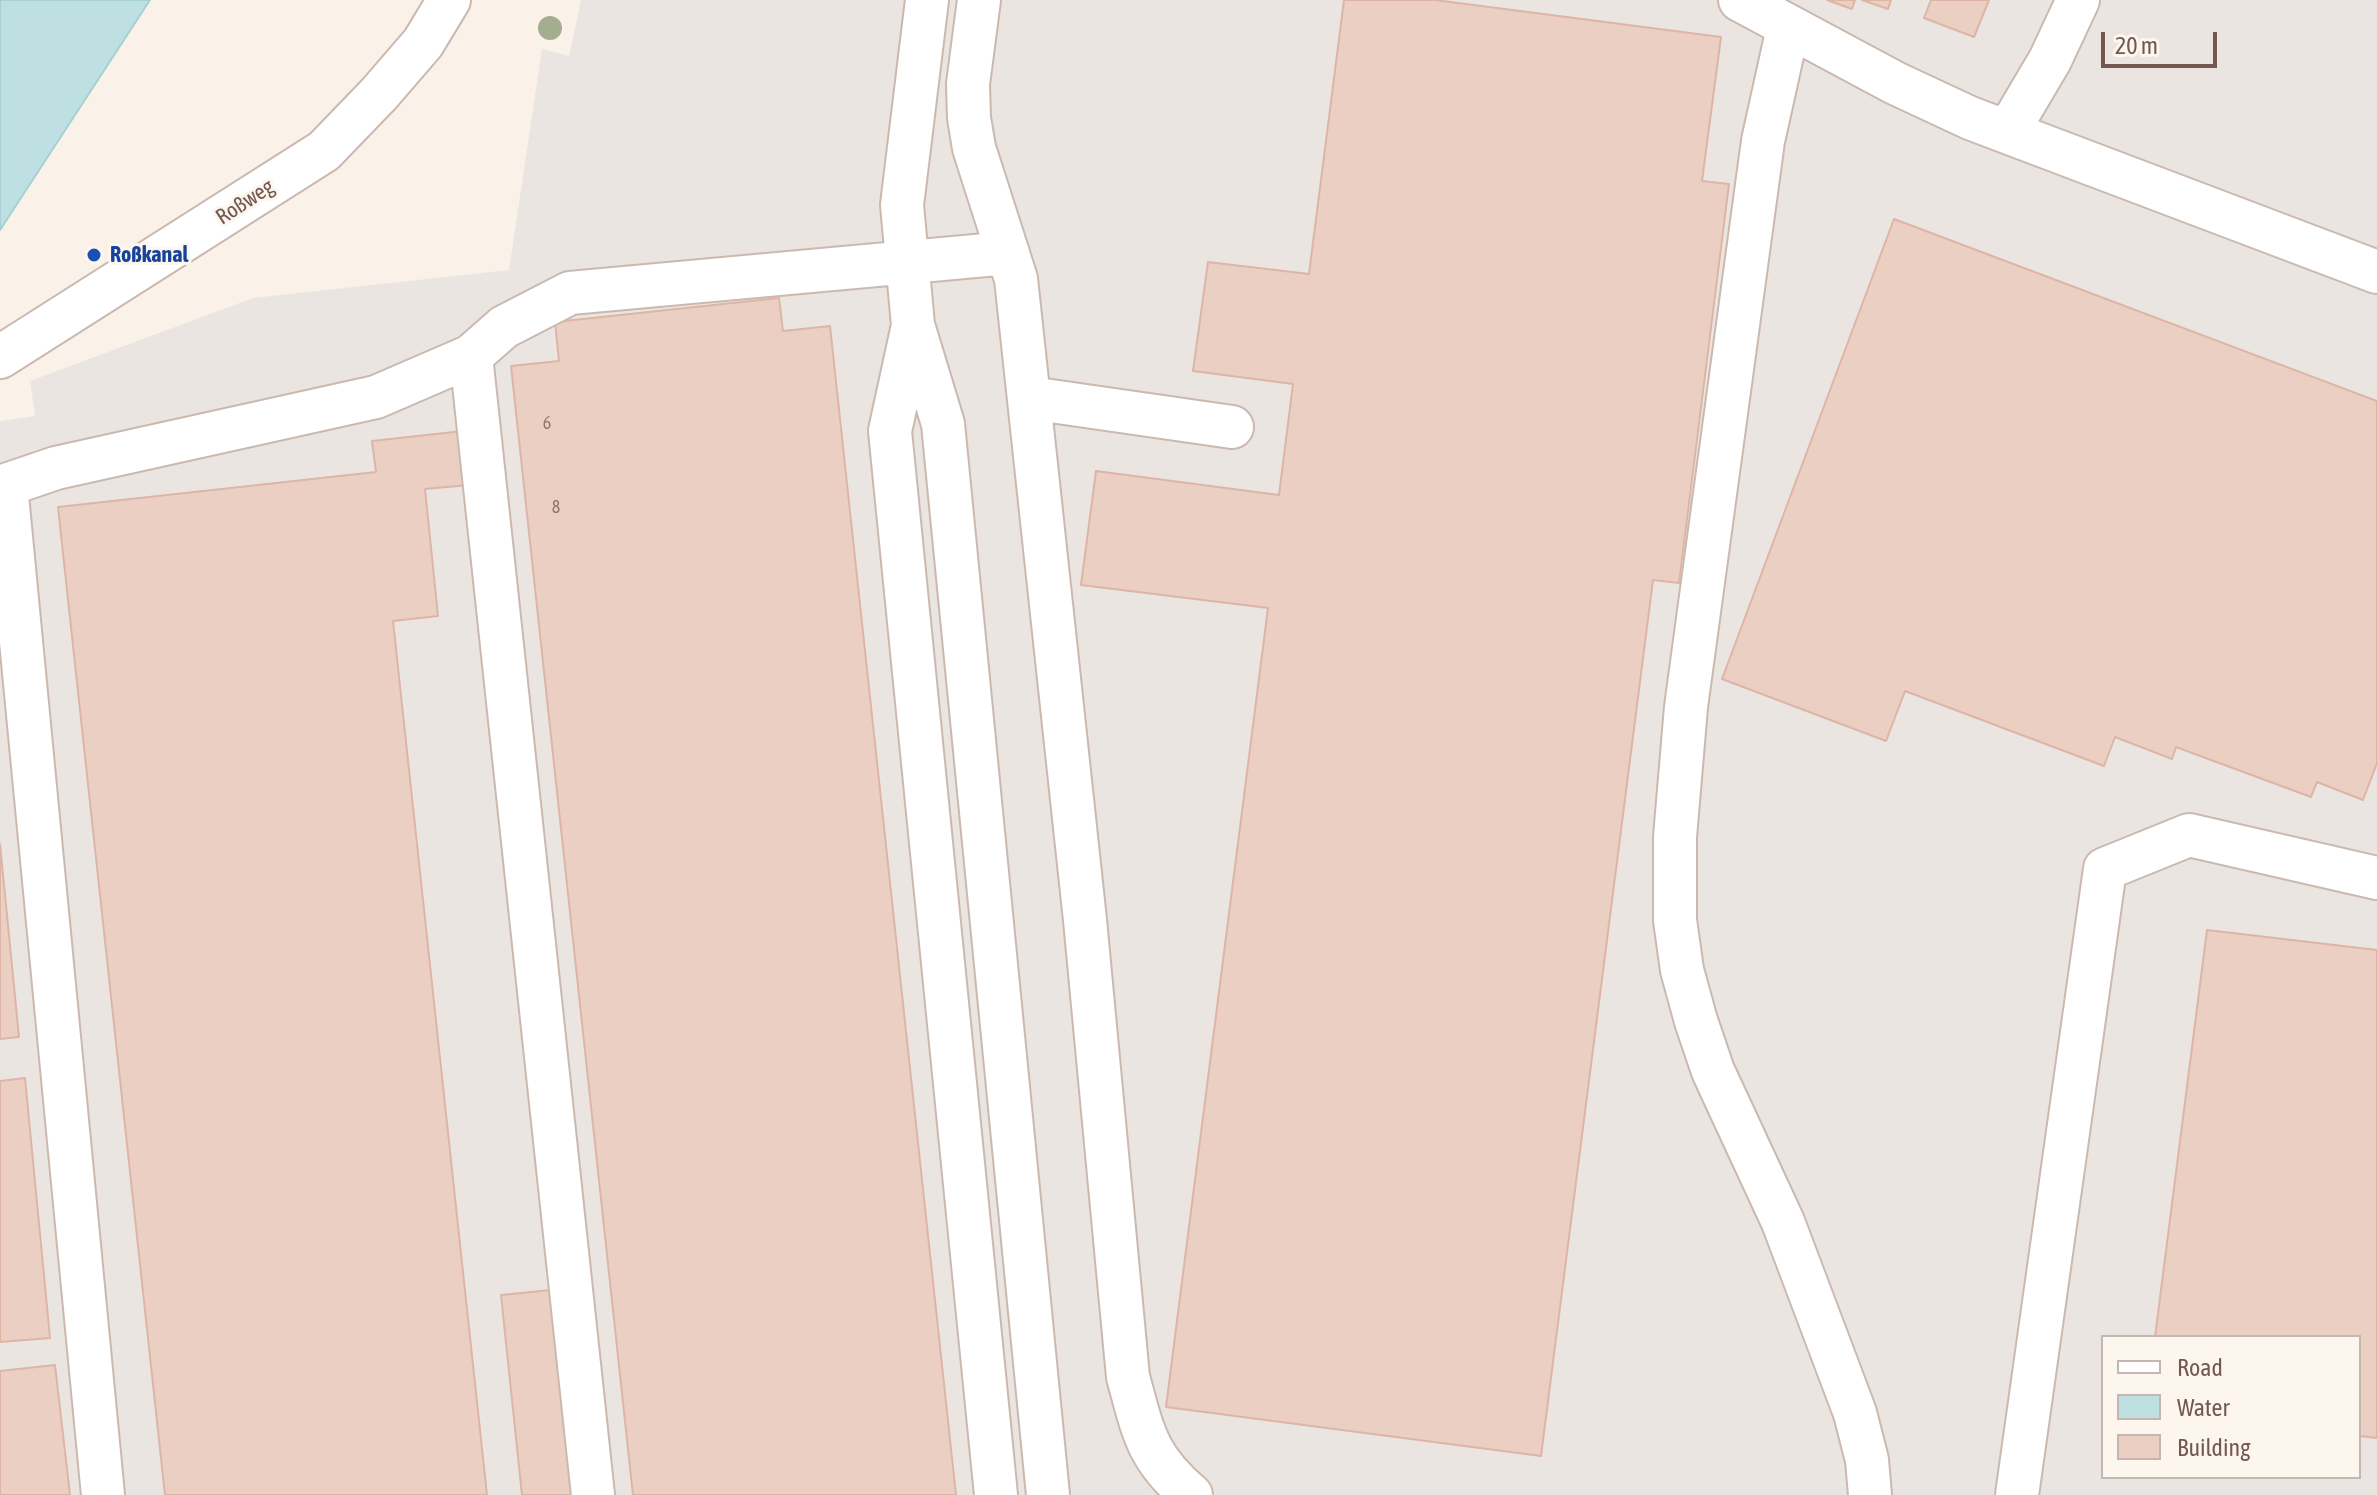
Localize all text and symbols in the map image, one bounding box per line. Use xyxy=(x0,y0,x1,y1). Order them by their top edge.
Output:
scale bar xyxy=(2105,16,2221,66)
text: 20 m xyxy=(2115,32,2158,59)
street label: Roßweg xyxy=(211,173,279,231)
place label: Roßkanal xyxy=(110,242,188,268)
marker: Roßkanal xyxy=(85,246,103,264)
house number: 6 xyxy=(543,412,551,434)
house number: 8 xyxy=(552,496,560,518)
legend xyxy=(2101,1335,2361,1479)
text: Road xyxy=(2177,1354,2223,1381)
text: Water xyxy=(2177,1394,2230,1421)
text: Building xyxy=(2177,1434,2250,1461)

